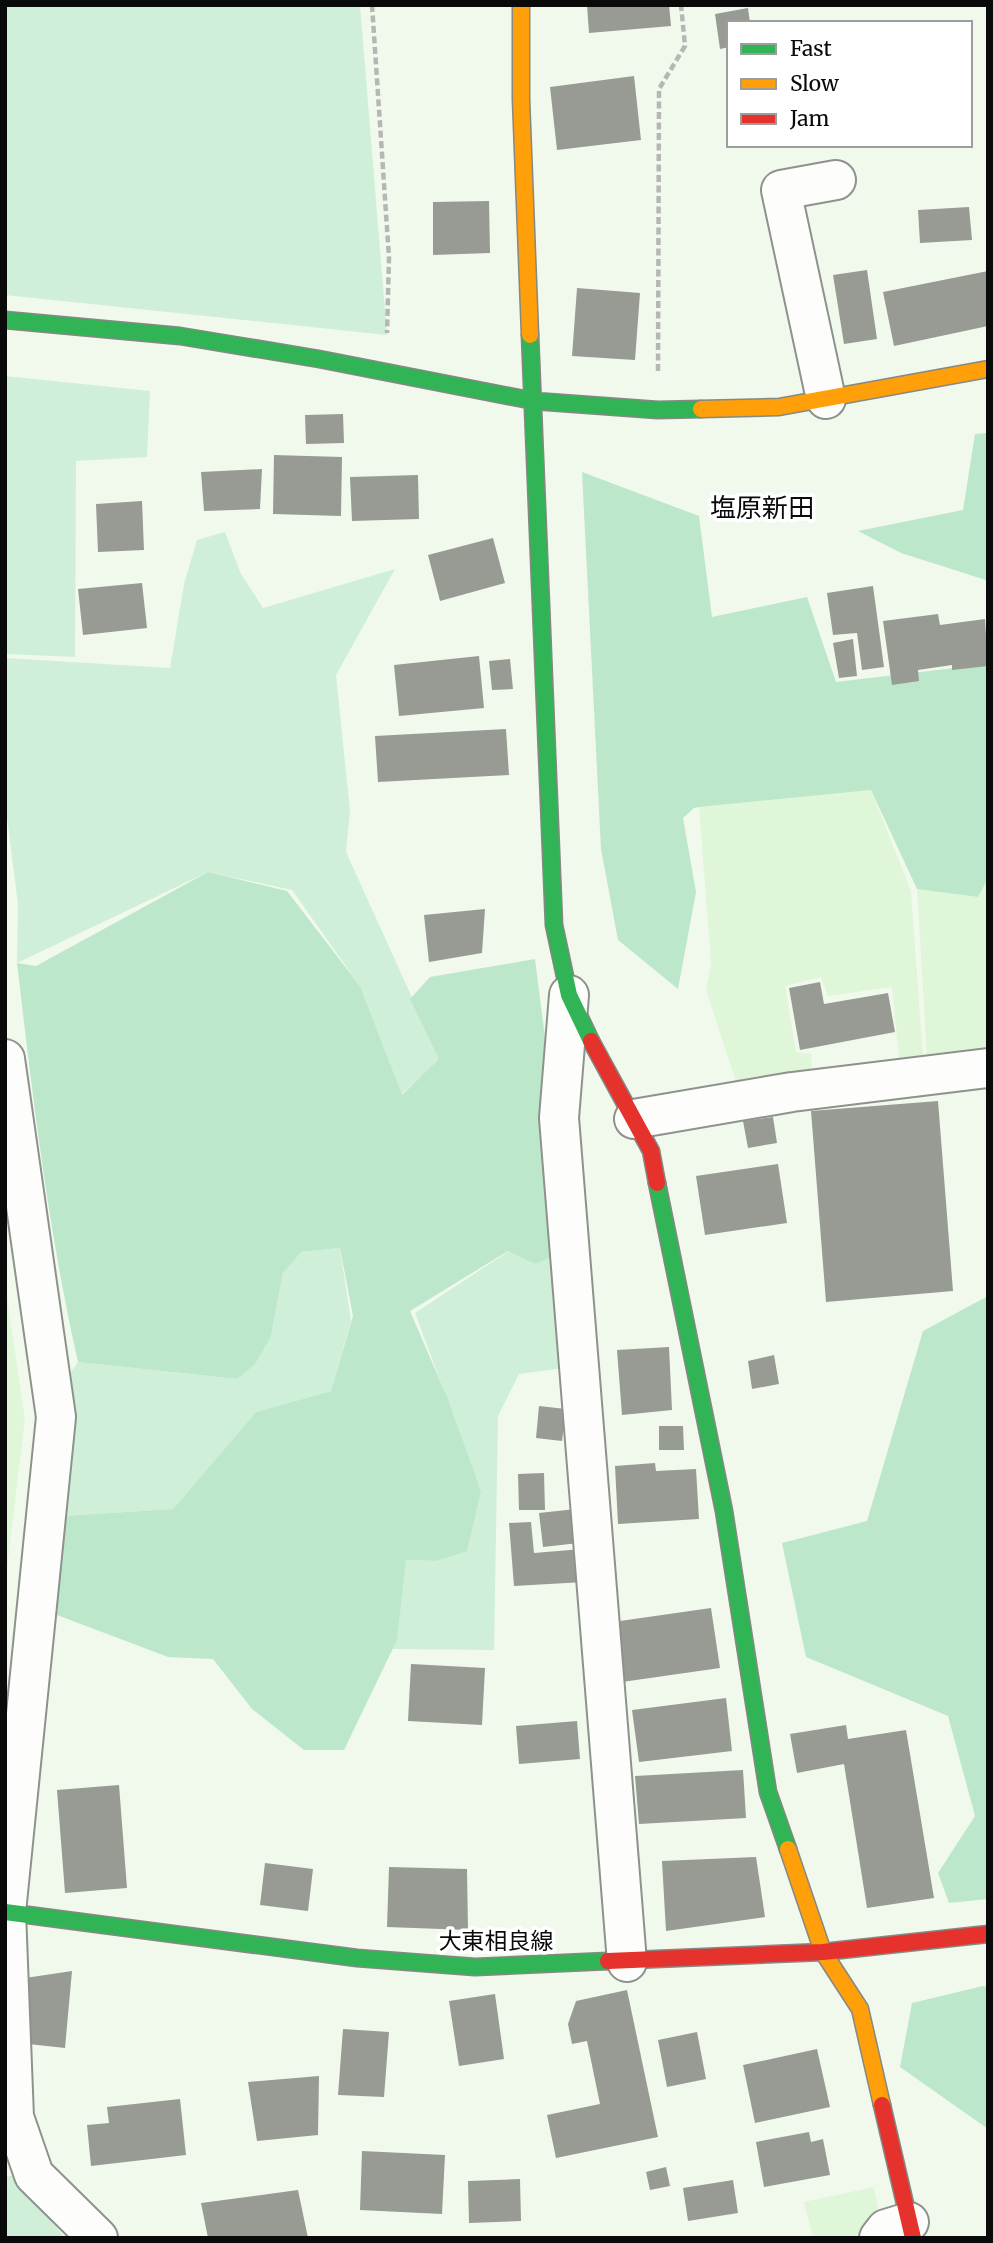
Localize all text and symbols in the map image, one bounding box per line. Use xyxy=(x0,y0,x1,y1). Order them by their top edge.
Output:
legend xyxy=(727,21,972,147)
text: Fast xyxy=(790,35,832,62)
text: Slow xyxy=(790,70,839,97)
text: Jam xyxy=(789,105,829,132)
district label: 塩原新田 xyxy=(710,491,814,524)
street label: 大東相良線 xyxy=(439,1926,554,1955)

